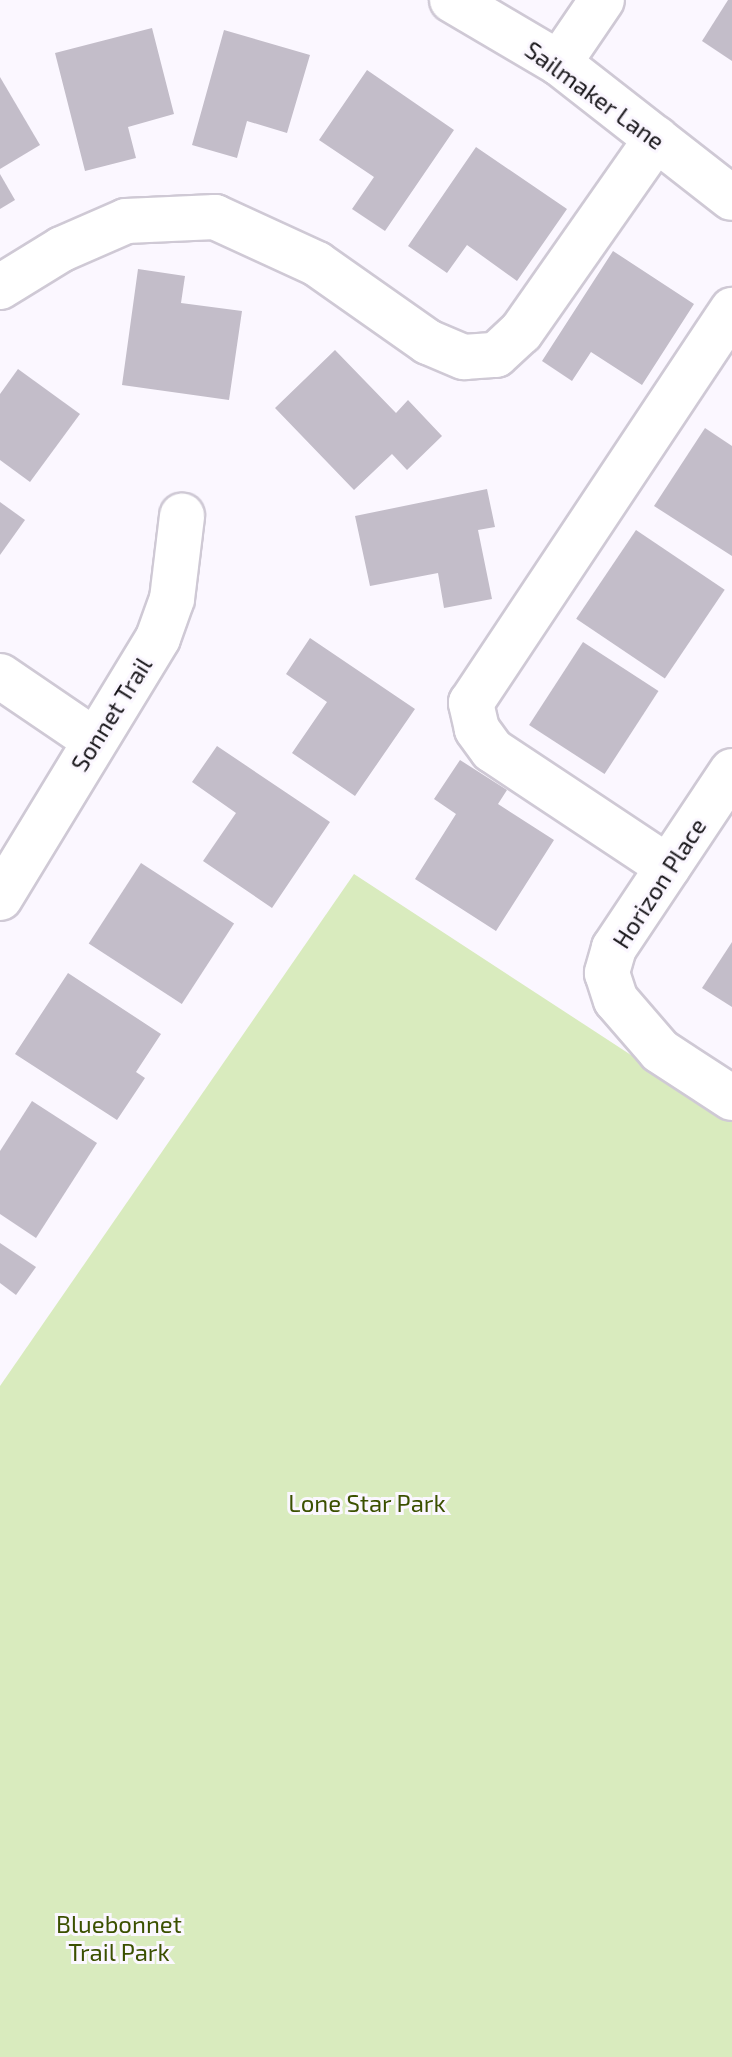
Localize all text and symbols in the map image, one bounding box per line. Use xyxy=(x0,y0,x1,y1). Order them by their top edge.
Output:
street label: Sailmaker Lane xyxy=(519,35,671,155)
street label: Sonnet Trail xyxy=(64,651,158,777)
street label: Horizon Place xyxy=(606,813,712,953)
park label: Lone Star Park xyxy=(288,1489,446,1517)
park label: Bluebonnet Trail Park xyxy=(56,1910,182,1966)

